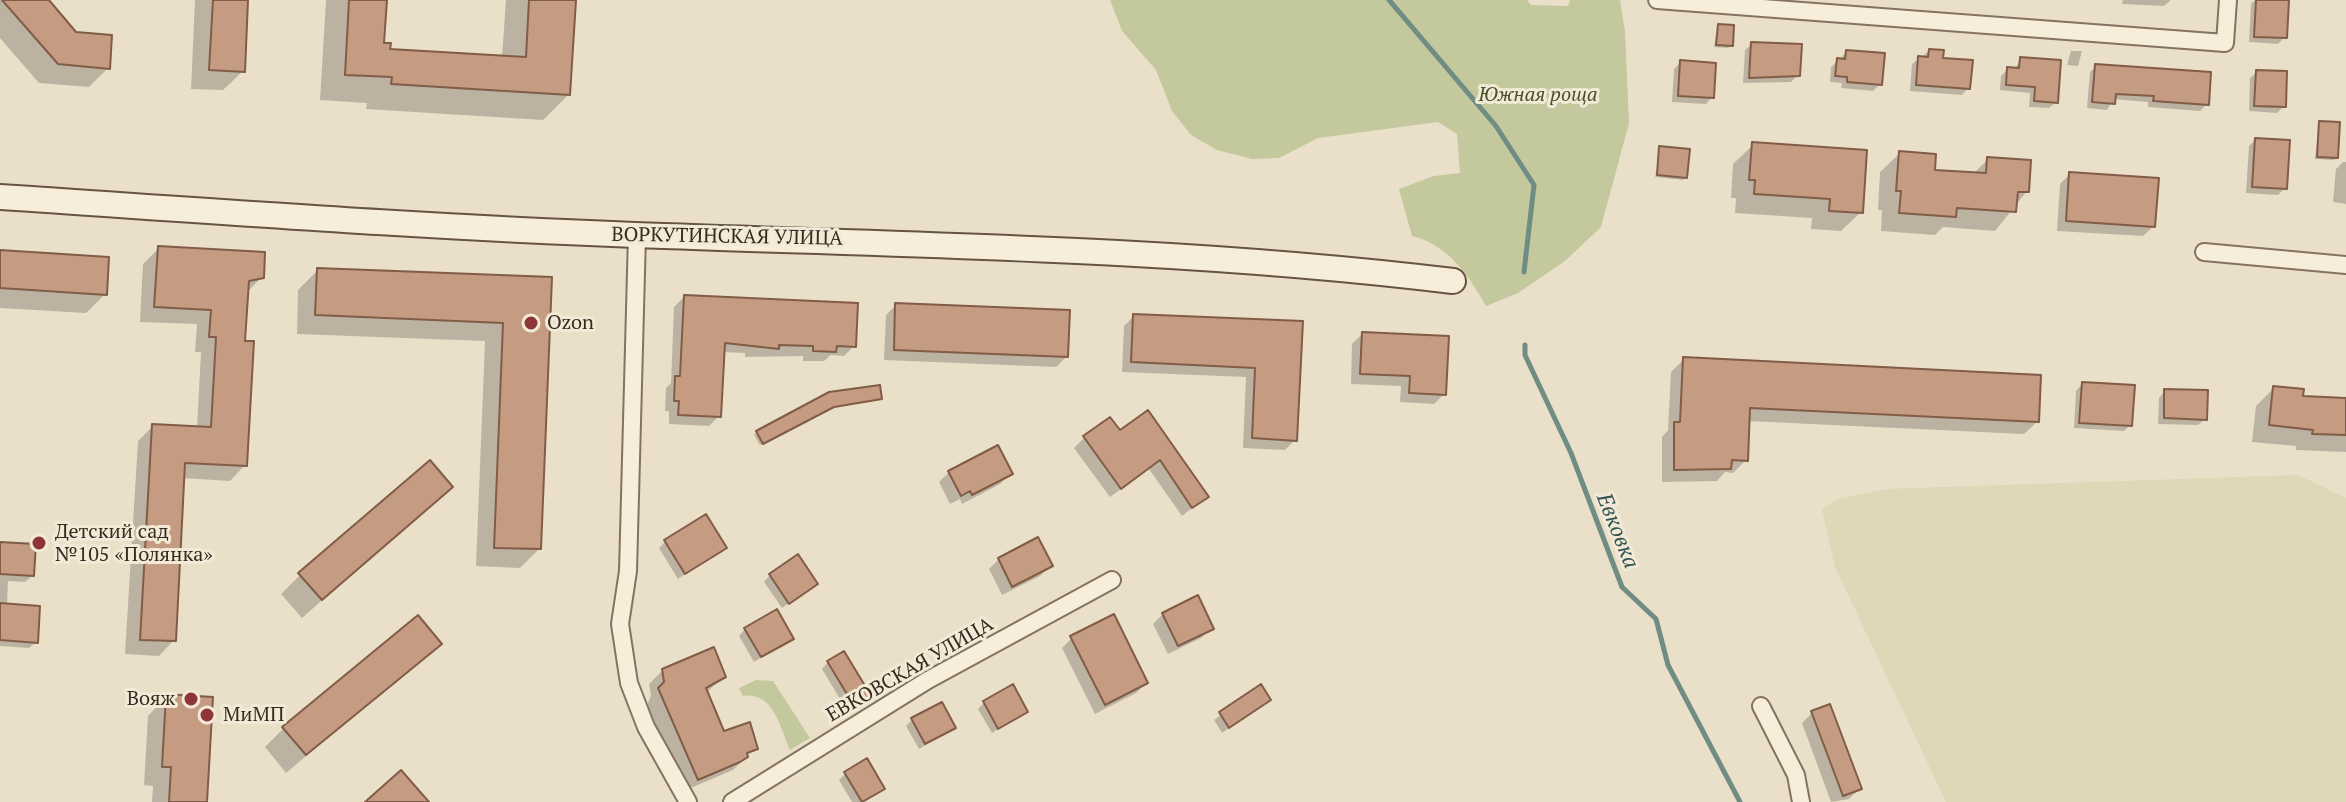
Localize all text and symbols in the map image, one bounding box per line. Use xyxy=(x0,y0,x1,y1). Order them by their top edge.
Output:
park label: Южная роща xyxy=(1479,83,1597,107)
street label: ВОРКУТИНСКАЯ УЛИЦА xyxy=(611,223,843,251)
place label: Ozon xyxy=(547,311,594,335)
marker: Ozon xyxy=(522,314,540,332)
water label: Евковка xyxy=(1590,489,1644,573)
place label: Детский сад №105 «Полянка» xyxy=(55,520,213,567)
marker: Детский сад №105 «Полянка» xyxy=(30,534,48,552)
street label: ЕВКОВСКАЯ УЛИЦА xyxy=(822,612,998,728)
place label: Вояж xyxy=(127,687,175,711)
marker: Вояж xyxy=(182,690,200,708)
place label: МиМП xyxy=(223,703,284,727)
marker: МиМП xyxy=(198,706,216,724)

